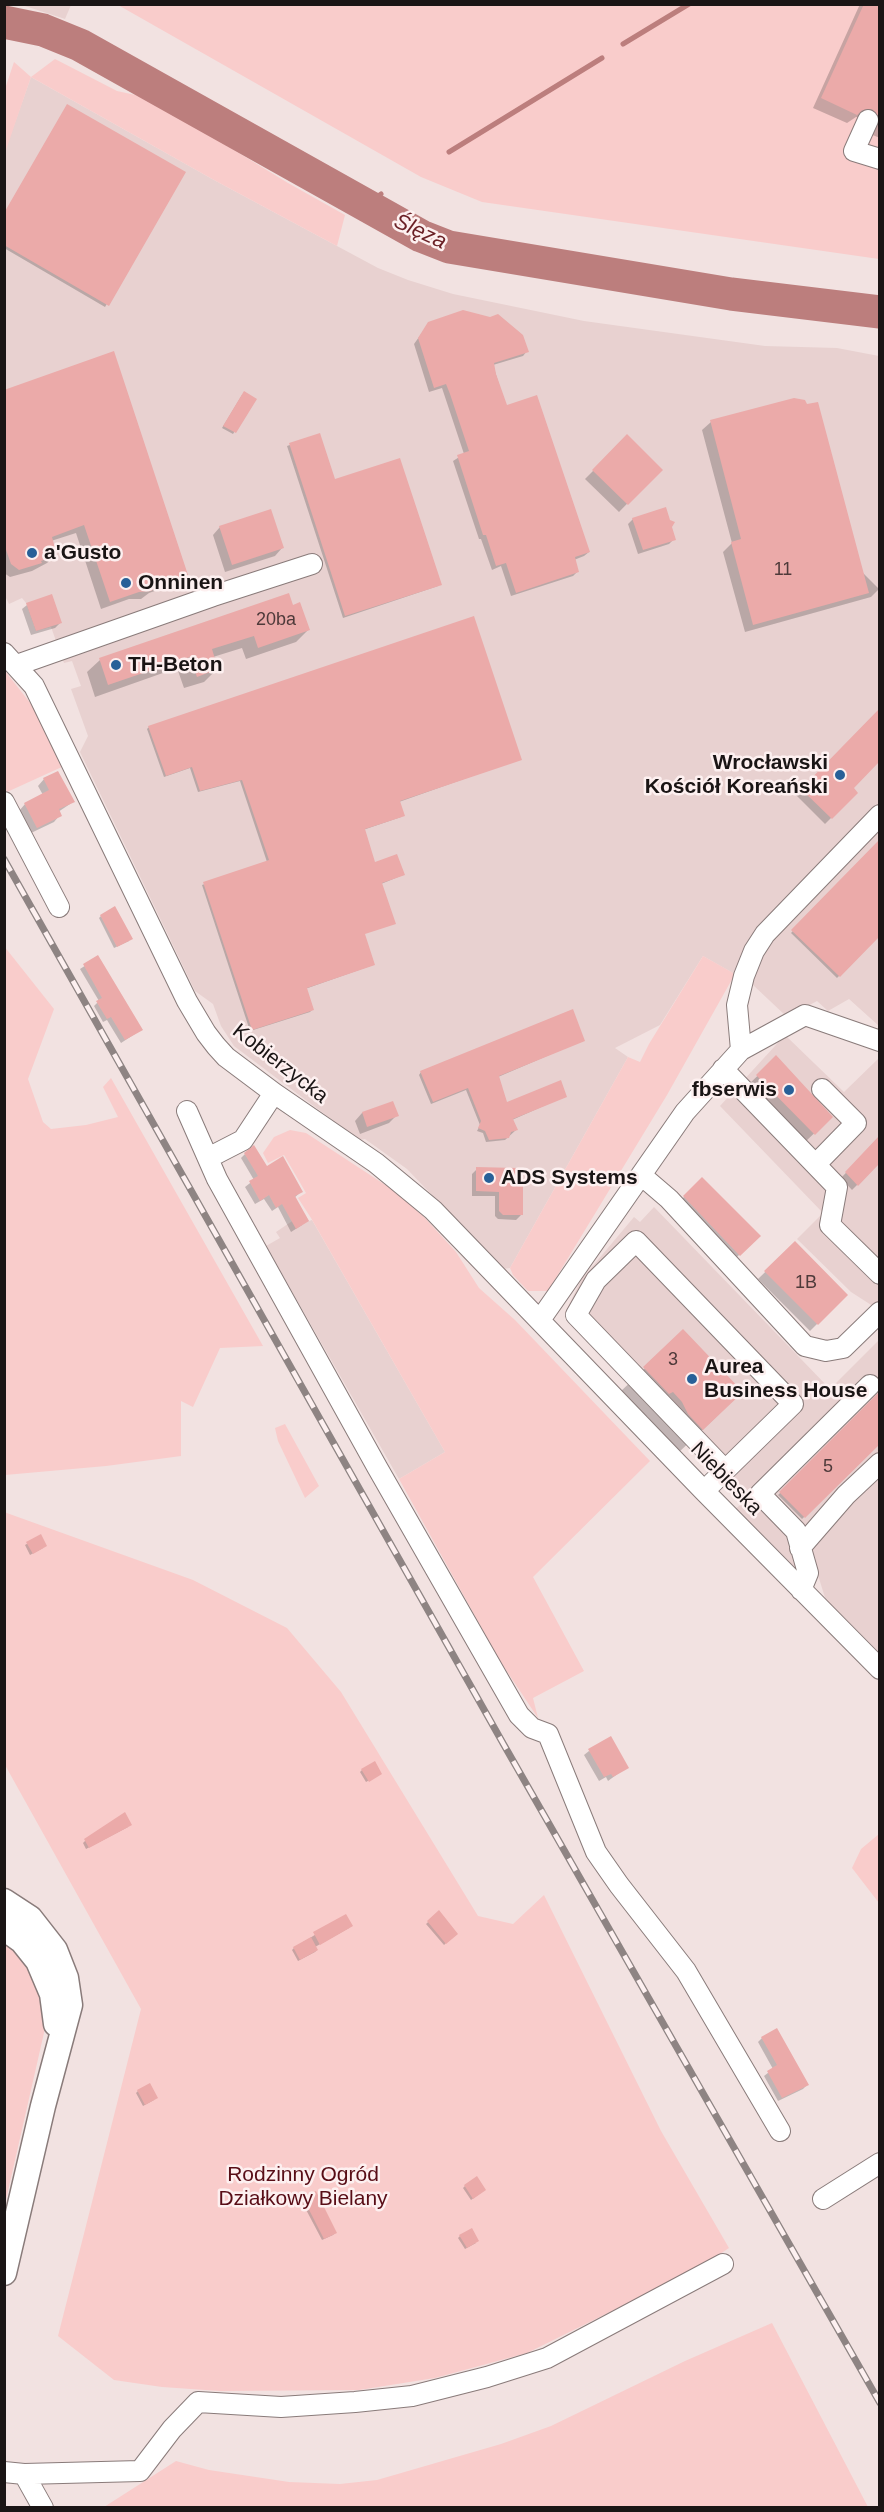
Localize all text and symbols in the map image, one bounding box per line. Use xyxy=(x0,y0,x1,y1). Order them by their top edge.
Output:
water label: Ślęza xyxy=(389,208,451,256)
place label: a'Gusto xyxy=(44,540,121,566)
marker: a'Gusto xyxy=(25,546,39,560)
house number: 11 xyxy=(774,559,792,581)
place label: Onninen xyxy=(138,570,223,596)
marker: Onninen xyxy=(119,576,133,590)
house number: 20ba xyxy=(256,609,296,631)
place label: TH-Beton xyxy=(128,652,222,678)
marker: TH-Beton xyxy=(109,658,123,672)
place label: Wrocławski Kościół Koreański xyxy=(645,750,828,800)
marker: Wrocławski Kościół Koreański xyxy=(833,768,847,782)
street label: Kobierzycka xyxy=(227,1019,333,1109)
place label: fbserwis xyxy=(692,1077,777,1103)
marker: fbserwis xyxy=(782,1083,796,1097)
place label: ADS Systems xyxy=(501,1165,638,1191)
marker: ADS Systems xyxy=(482,1171,496,1185)
house number: 1B xyxy=(795,1272,817,1294)
house number: 3 xyxy=(668,1349,678,1371)
place label: Aurea Business House xyxy=(704,1354,867,1404)
marker: Aurea Business House xyxy=(685,1372,699,1386)
street label: Niebieska xyxy=(685,1437,767,1521)
house number: 5 xyxy=(823,1456,833,1478)
park label: Rodzinny Ogród Działkowy Bielany xyxy=(218,2162,388,2212)

